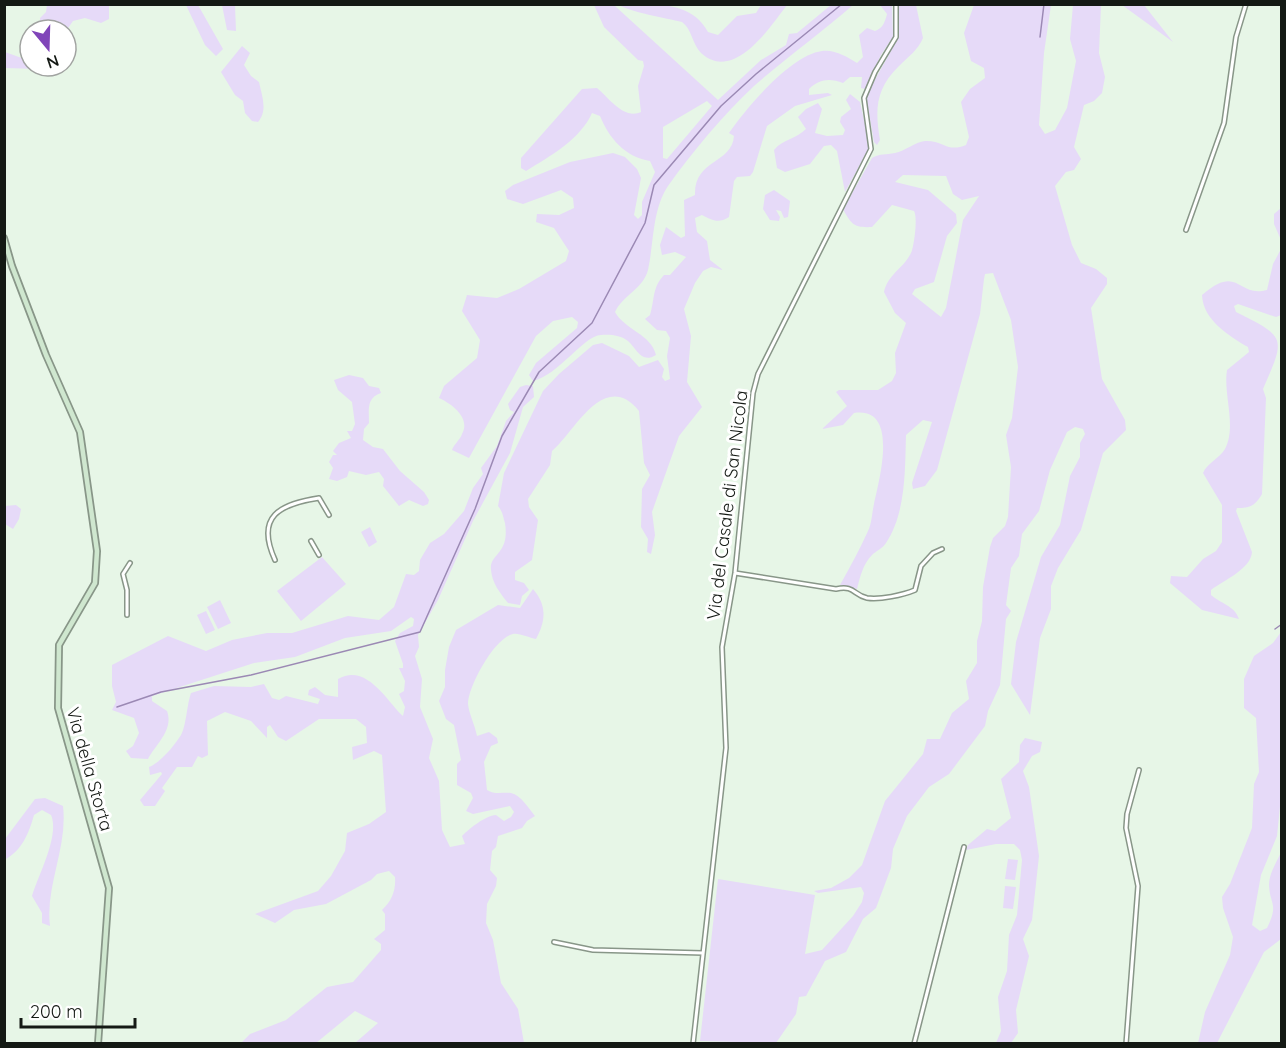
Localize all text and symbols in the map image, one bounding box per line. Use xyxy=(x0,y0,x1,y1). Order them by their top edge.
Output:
north arrow xyxy=(18,18,78,78)
text: N xyxy=(44,51,62,74)
street label: Via del Casale di San Nicola xyxy=(701,389,753,621)
street label: Via della Storta xyxy=(61,704,119,834)
scale bar xyxy=(21,991,135,1029)
text: 200 m xyxy=(30,1000,83,1023)

